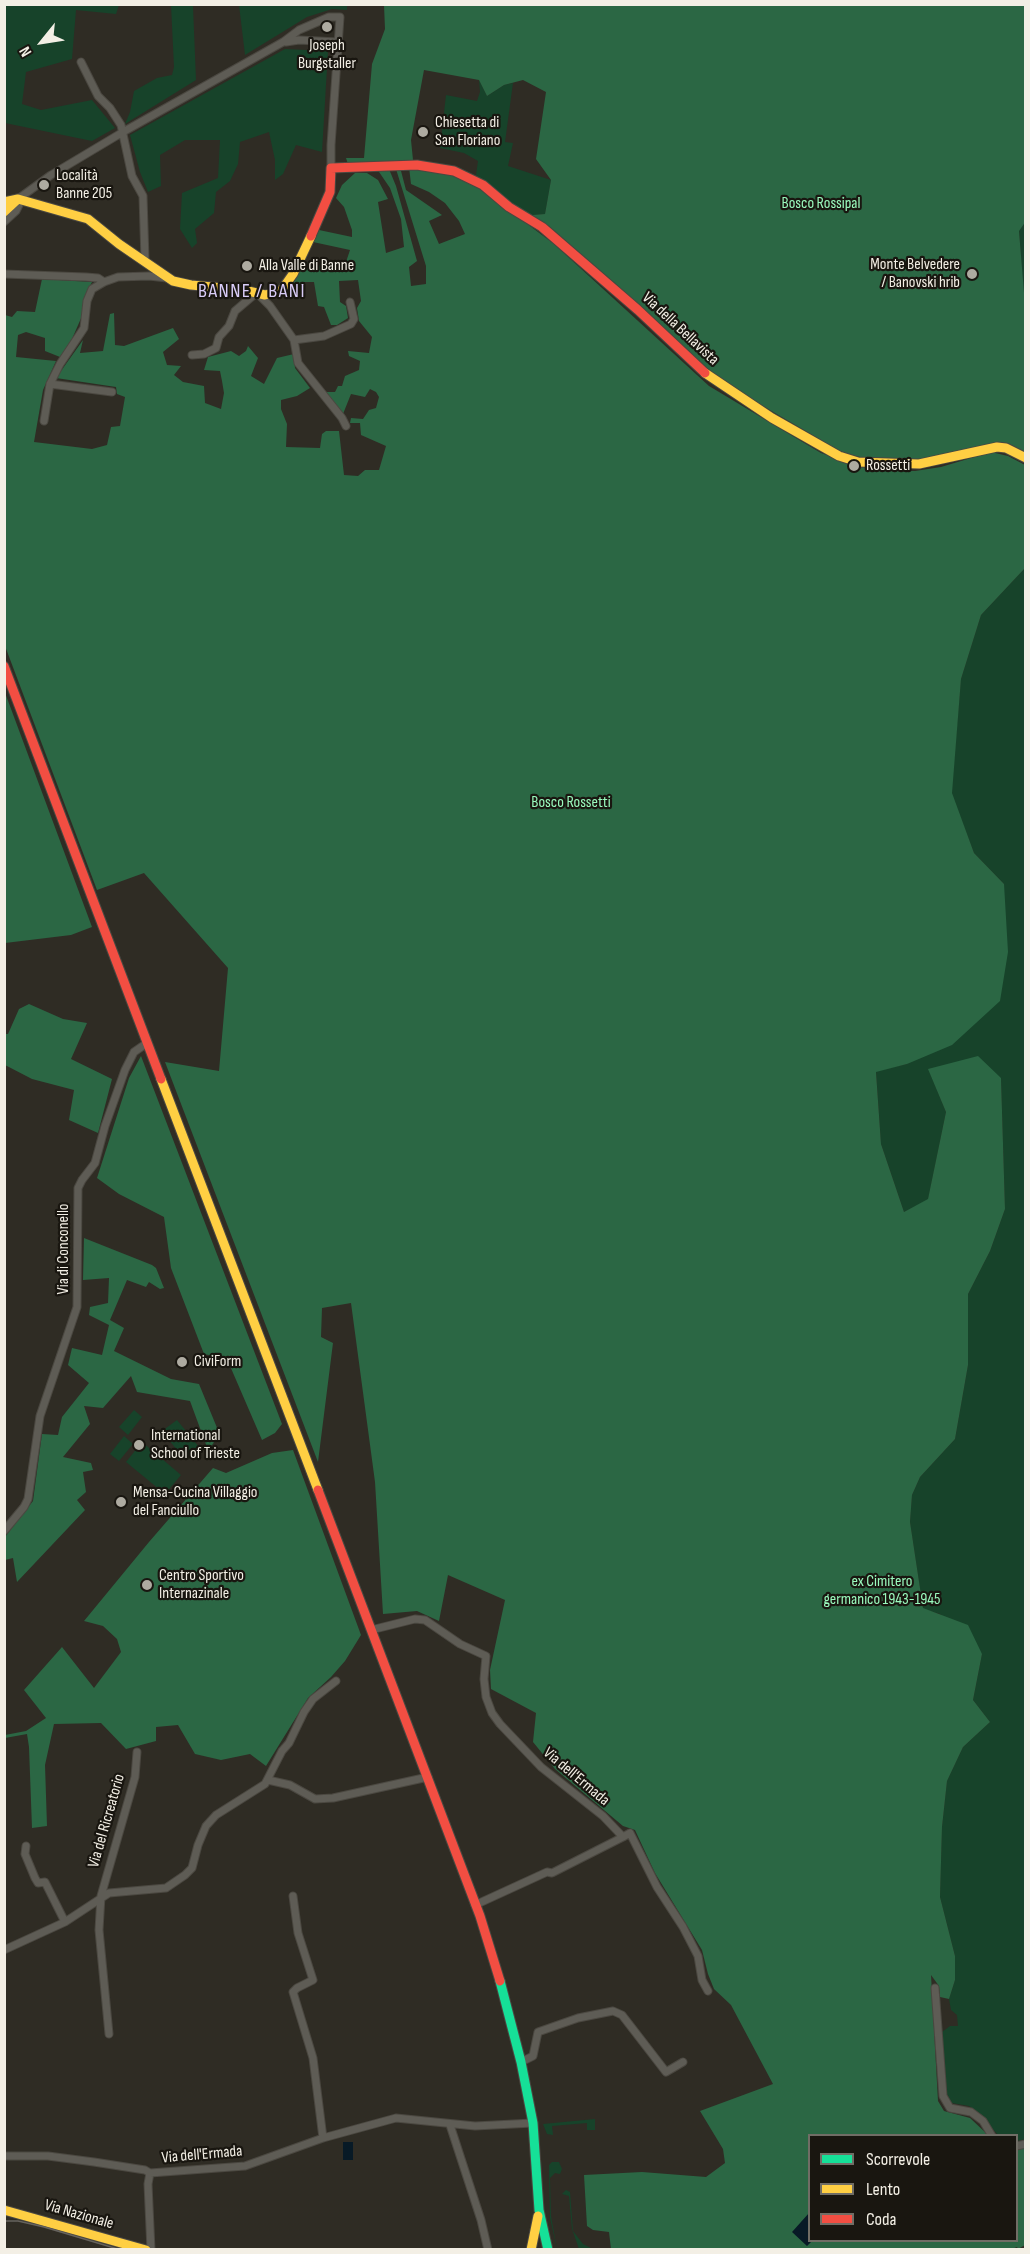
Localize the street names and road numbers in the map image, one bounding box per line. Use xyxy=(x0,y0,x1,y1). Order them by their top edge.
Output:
street label: Via della Bellavista xyxy=(638,289,722,369)
street label: Via di Conconello xyxy=(54,1203,74,1295)
street label: Via dell'Ermada xyxy=(539,1744,613,1810)
street label: Via del Ricreatorio xyxy=(84,1772,130,1870)
street label: Via dell'Ermada xyxy=(161,2142,243,2168)
street label: Via Nazionale xyxy=(42,2196,116,2234)

